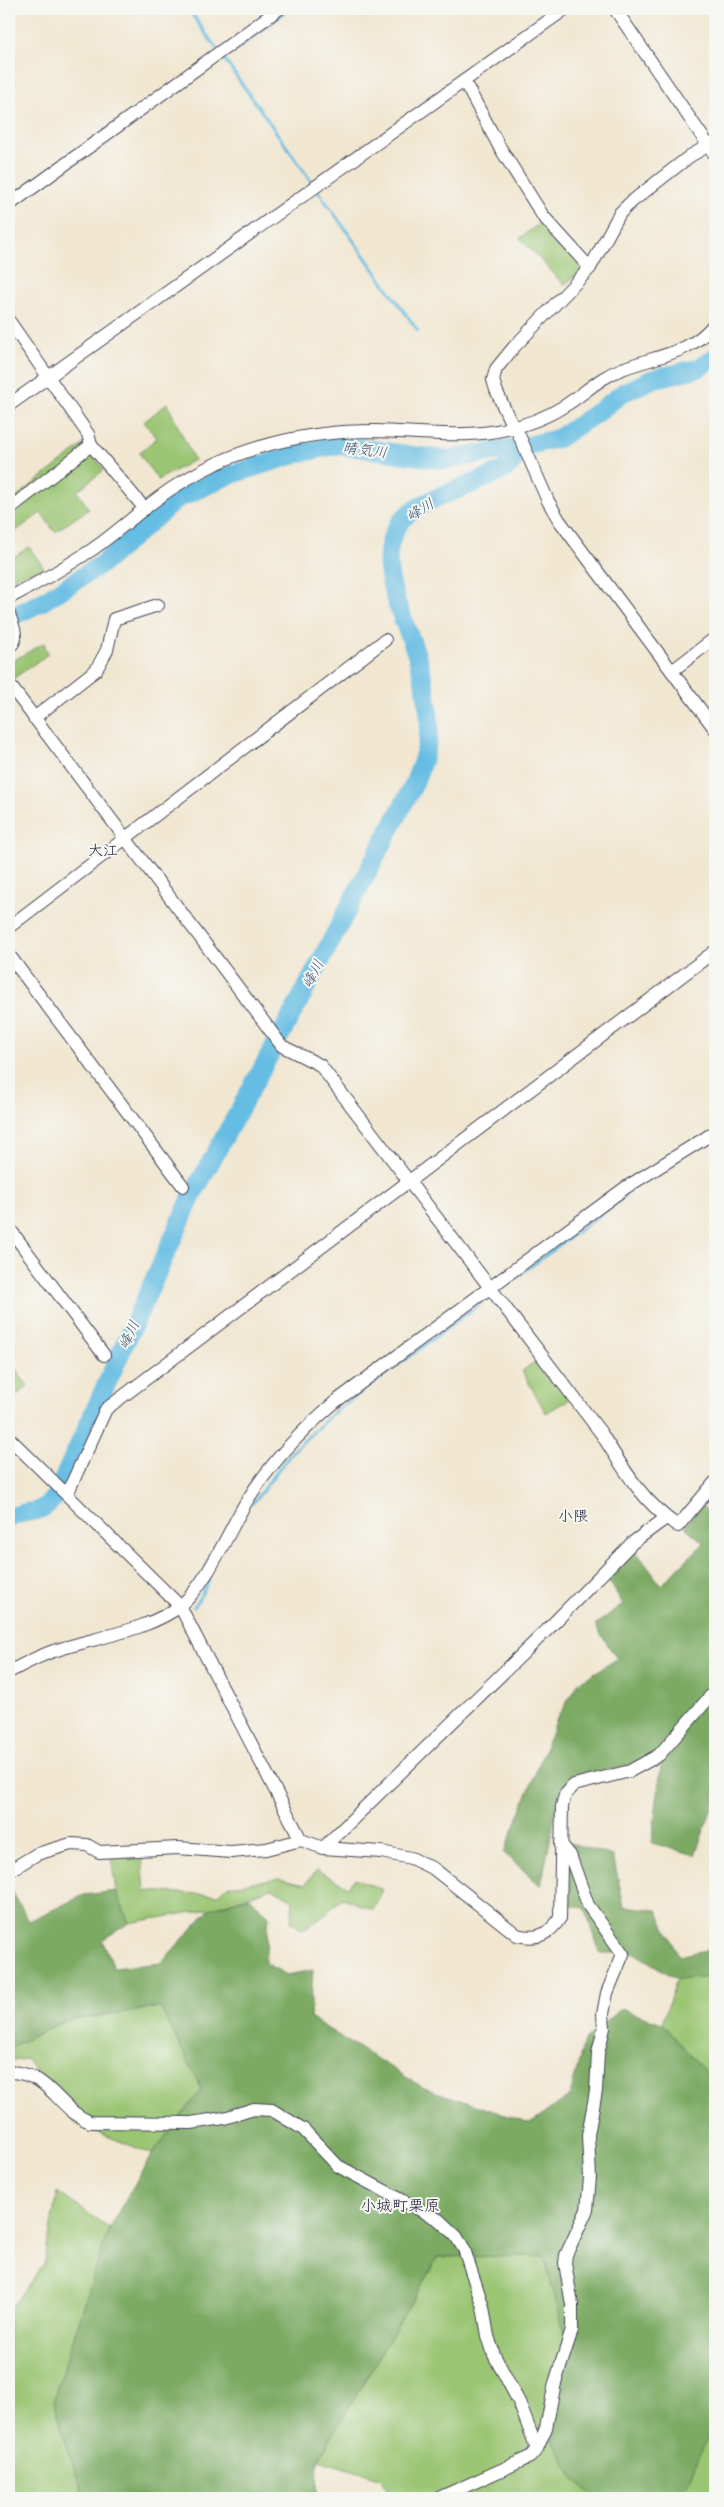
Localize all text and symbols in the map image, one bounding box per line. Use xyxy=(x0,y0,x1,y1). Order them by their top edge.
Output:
water label: 晴気川 xyxy=(341,437,389,463)
water label: 峰川 xyxy=(402,494,438,526)
district label: 大江 xyxy=(88,840,118,860)
water label: 峰川 xyxy=(297,956,329,992)
water label: 峰川 xyxy=(114,1317,144,1353)
district label: 小隈 xyxy=(558,1506,588,1526)
district label: 小城町栗原 xyxy=(360,2195,440,2216)

